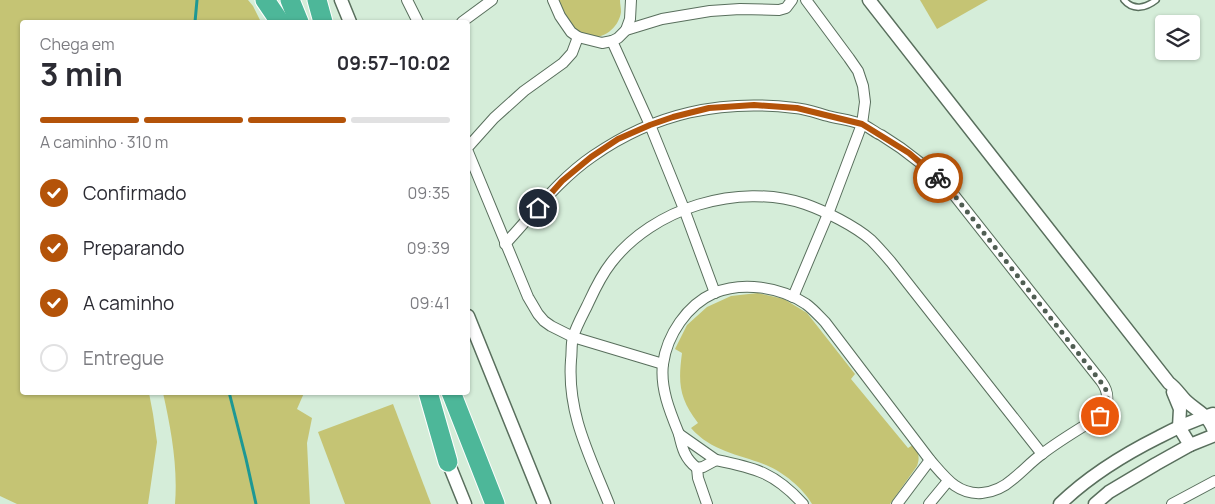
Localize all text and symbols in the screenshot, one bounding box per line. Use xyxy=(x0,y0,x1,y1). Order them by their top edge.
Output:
map controls xyxy=(1155,15,1200,60)
button: layers xyxy=(1155,15,1200,60)
text: Chega em xyxy=(40,33,115,55)
text: 09:57–10:02 xyxy=(337,50,450,76)
text: 3 min xyxy=(40,52,123,96)
text: A caminho · 310 m xyxy=(40,131,168,153)
courier xyxy=(913,153,963,203)
icon: bike xyxy=(924,164,952,192)
icon: check xyxy=(40,179,68,207)
text: Confirmado xyxy=(83,180,187,206)
text: 09:35 xyxy=(407,182,450,204)
pin xyxy=(517,187,559,229)
icon: home xyxy=(524,194,552,222)
icon: check xyxy=(40,234,68,262)
text: Preparando xyxy=(83,235,185,261)
text: 09:39 xyxy=(407,237,450,259)
icon: check xyxy=(40,289,68,317)
text: A caminho xyxy=(83,290,174,316)
text: 09:41 xyxy=(410,292,450,314)
text: Entregue xyxy=(83,345,164,371)
pin xyxy=(1079,395,1121,437)
icon: bag xyxy=(1086,402,1114,430)

